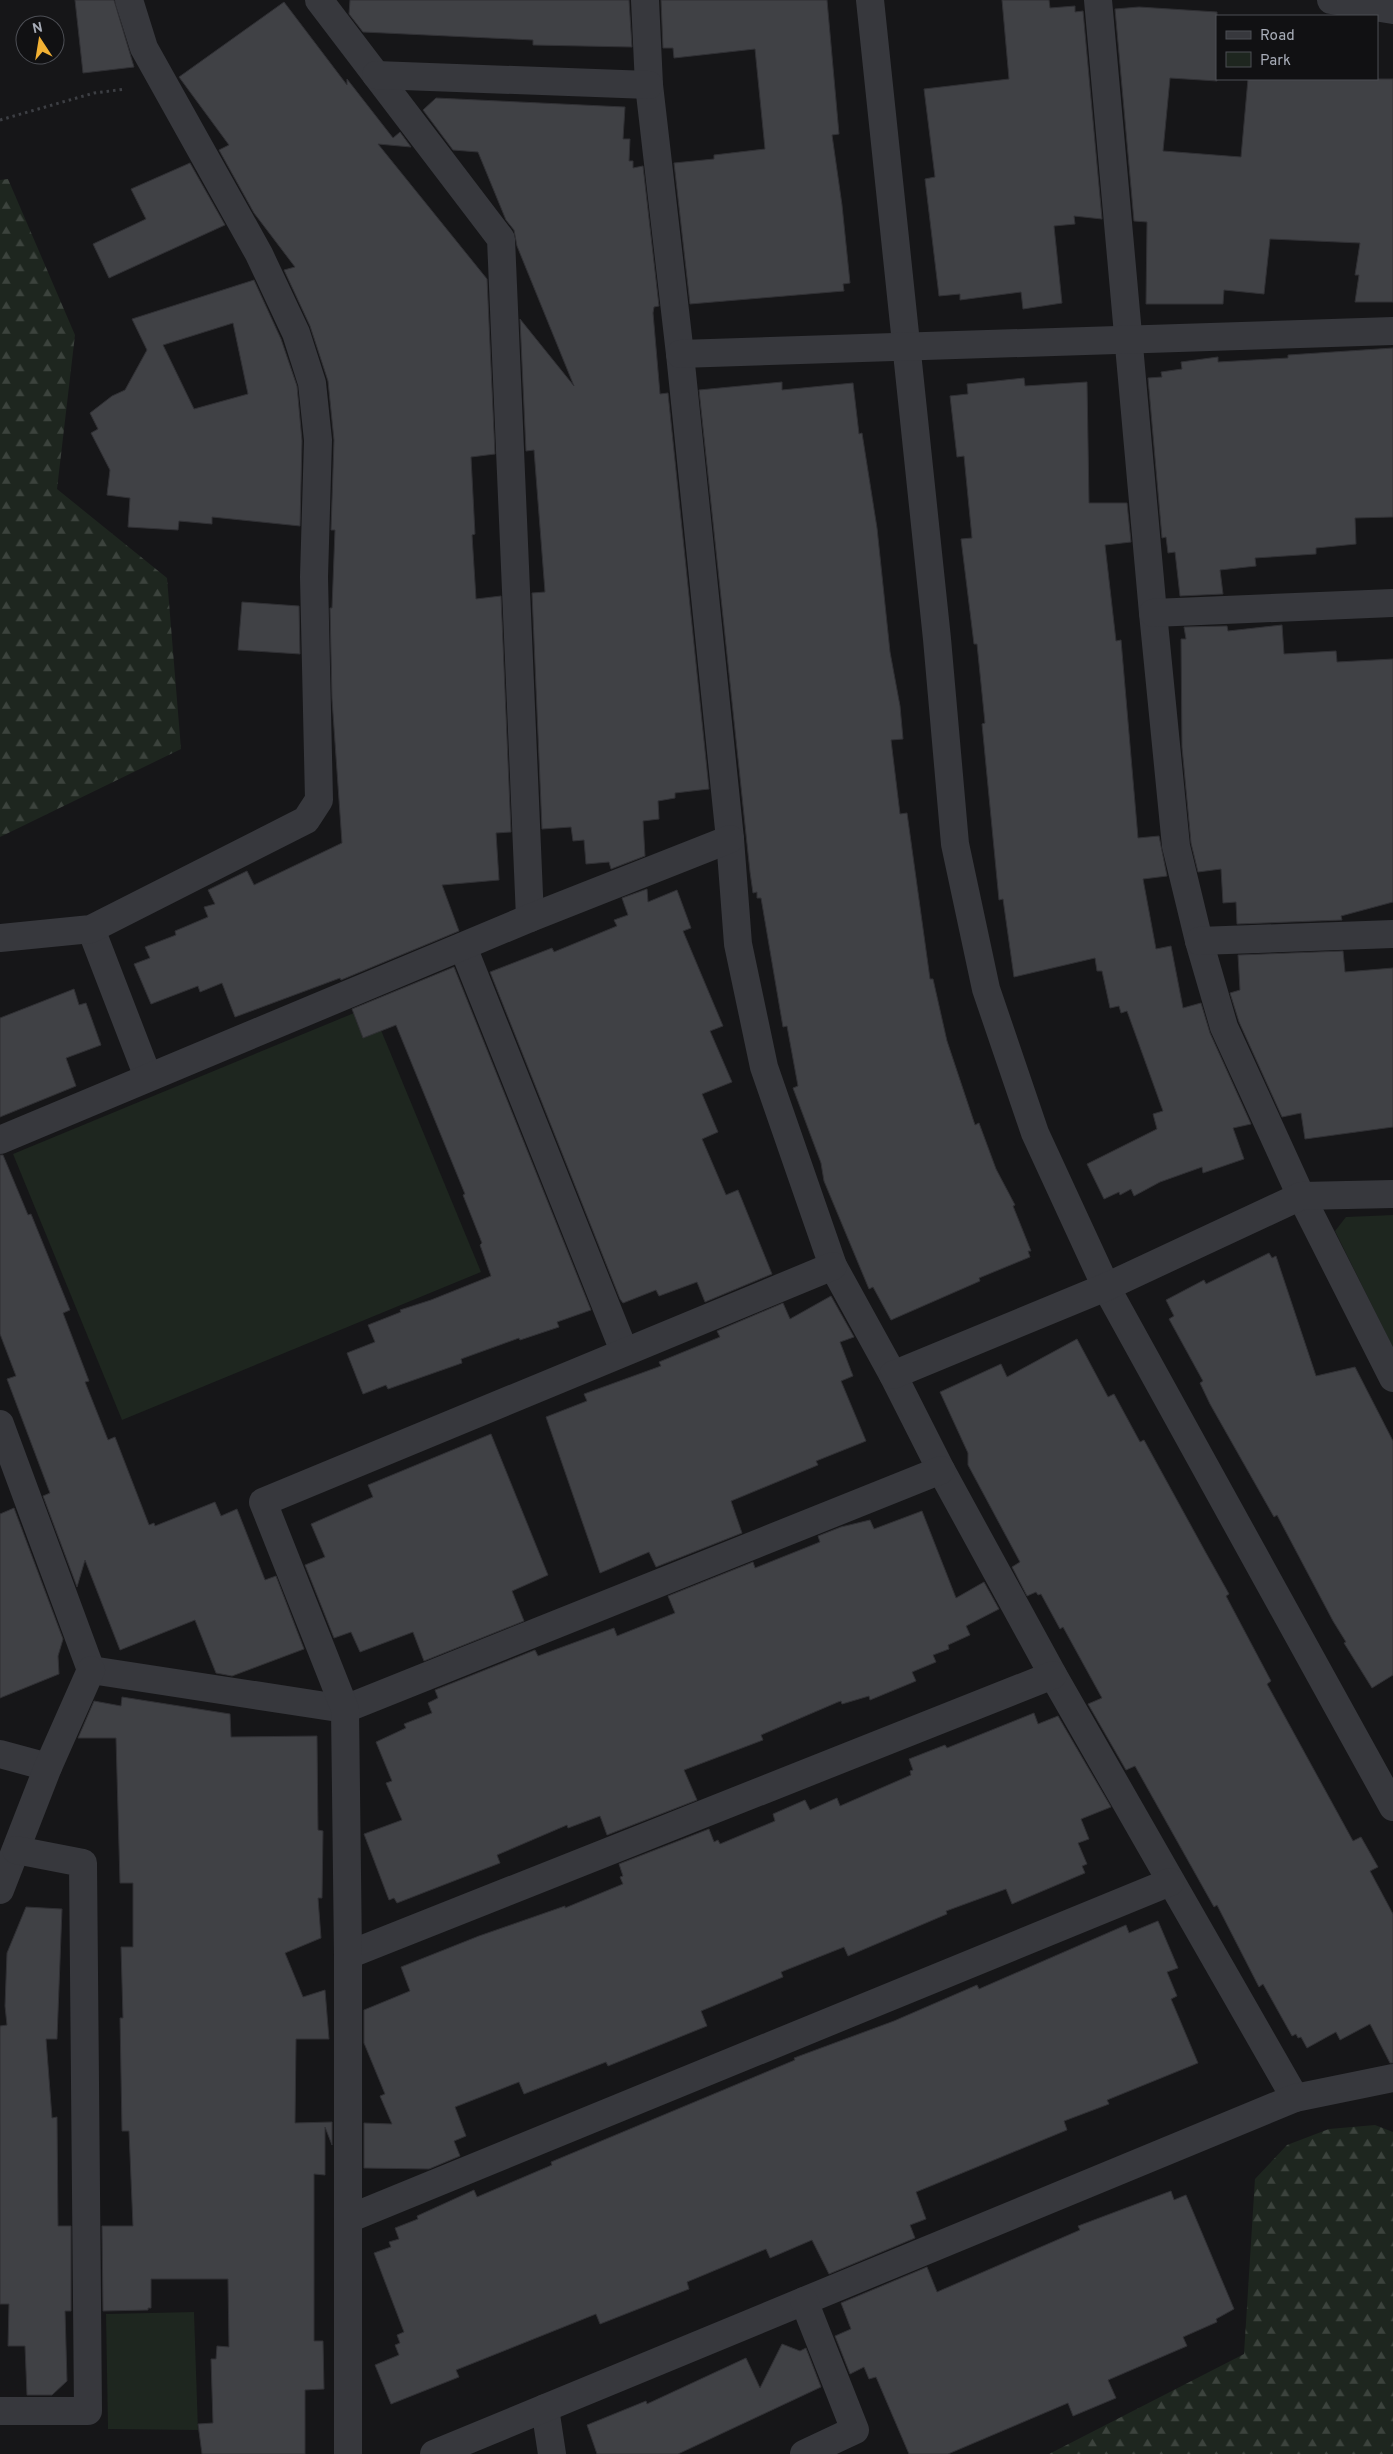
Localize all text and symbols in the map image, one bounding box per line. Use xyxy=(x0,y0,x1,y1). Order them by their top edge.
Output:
north arrow xyxy=(15,15,65,65)
legend xyxy=(1216,15,1378,80)
text: N xyxy=(31,19,44,38)
text: Road xyxy=(1260,27,1295,46)
text: Park xyxy=(1260,52,1291,71)

